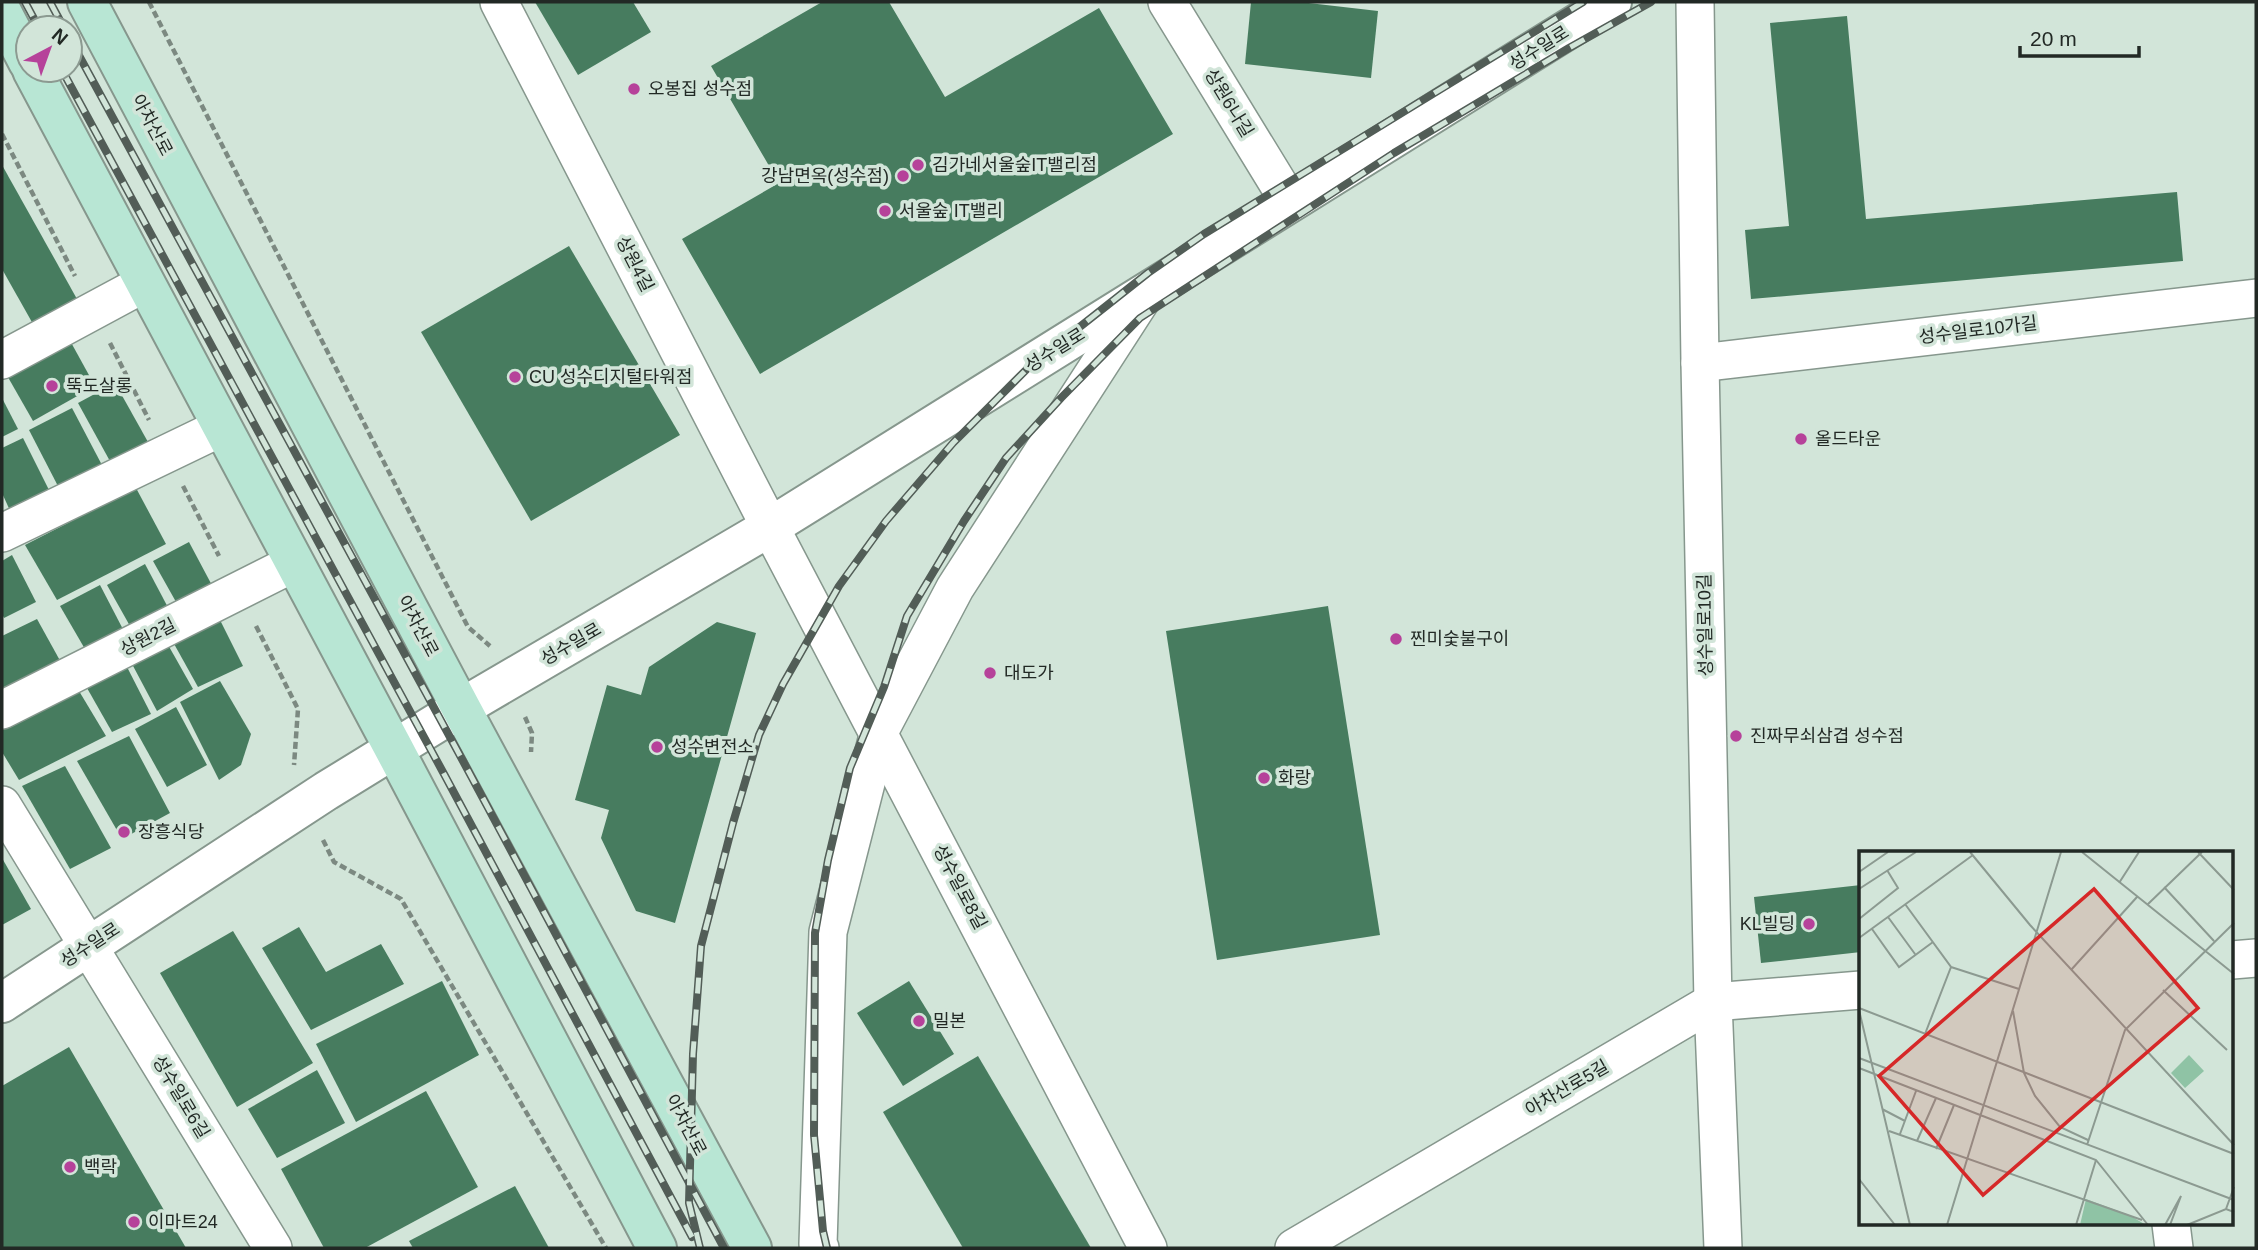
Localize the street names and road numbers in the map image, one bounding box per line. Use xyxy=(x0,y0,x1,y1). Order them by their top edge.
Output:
street label: 성수일로 xyxy=(1506,22,1572,74)
street label: 상원6나길 xyxy=(1201,65,1257,141)
street label: 아차산로 xyxy=(128,91,176,159)
street label: 상원4길 xyxy=(613,233,657,295)
street label: 성수일로10가길 xyxy=(1918,313,2038,347)
street label: 성수일로 xyxy=(1022,324,1088,376)
street label: 성수일로10길 xyxy=(1694,573,1716,677)
street label: 아차산로 xyxy=(394,592,442,660)
street label: 상원2길 xyxy=(117,615,179,659)
street label: 성수일로 xyxy=(537,619,605,669)
street label: 성수일로8길 xyxy=(929,841,991,933)
street label: 성수일로 xyxy=(57,919,123,971)
street label: 성수일로6길 xyxy=(149,1052,213,1142)
street label: 아차산로5길 xyxy=(1522,1056,1612,1120)
street label: 아차산로 xyxy=(662,1091,710,1159)

